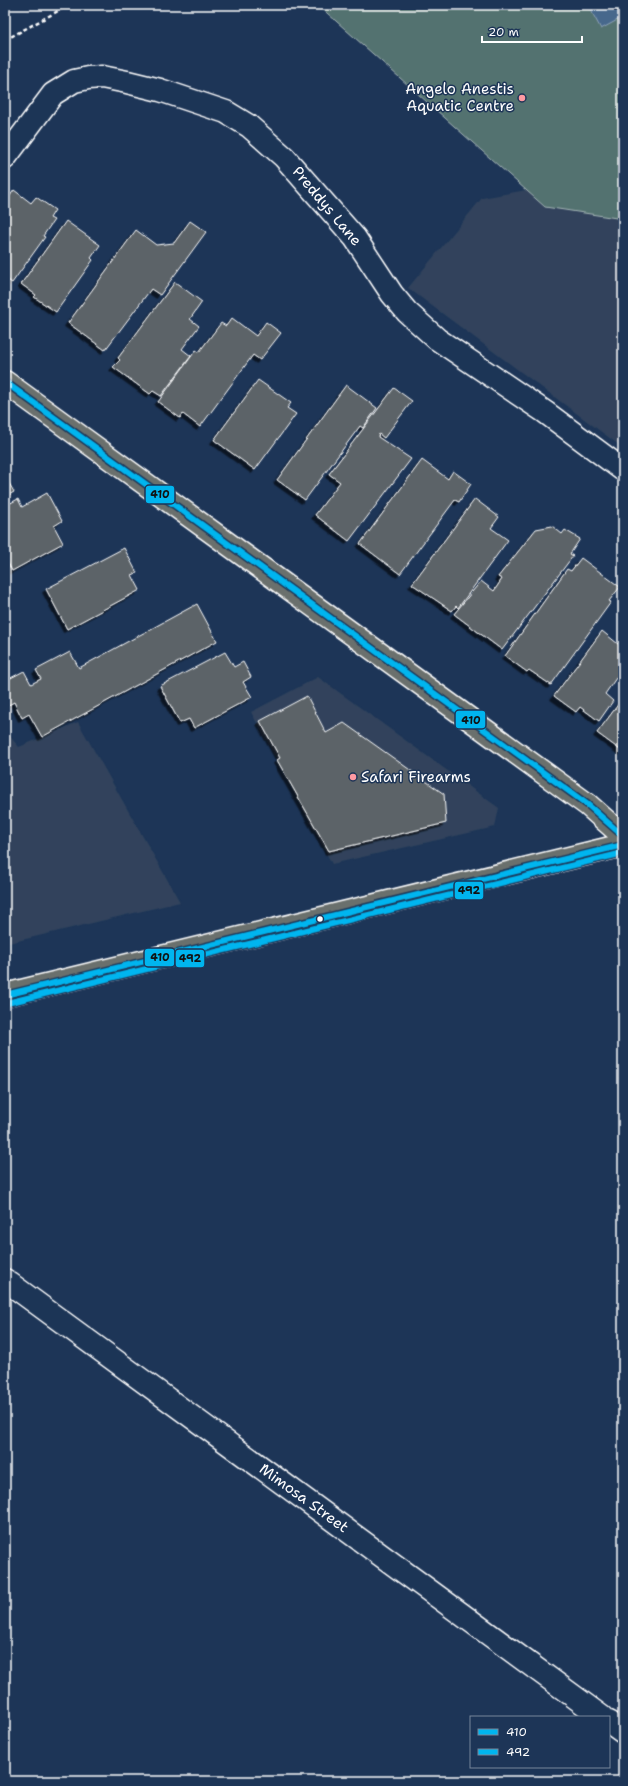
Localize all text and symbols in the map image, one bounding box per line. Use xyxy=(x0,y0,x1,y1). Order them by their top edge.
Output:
scale bar xyxy=(482,18,582,44)
text: 20 m xyxy=(488,24,519,40)
place label: Angelo Anestis Aquatic Centre xyxy=(405,79,514,116)
marker: Angelo Anestis Aquatic Centre xyxy=(517,93,527,103)
street label: Preddys Lane xyxy=(288,162,366,250)
line badge: 410 xyxy=(145,485,175,504)
text: 410 xyxy=(150,487,170,502)
line badge: 410 xyxy=(455,710,486,729)
text: 410 xyxy=(461,713,481,728)
place label: Safari Firearms xyxy=(361,767,471,787)
marker: Safari Firearms xyxy=(348,772,358,782)
line badge: 492 xyxy=(454,881,484,900)
text: 492 xyxy=(458,883,481,898)
unlabelled marker xyxy=(315,914,325,924)
line badge: 410 xyxy=(144,948,175,967)
line badge: 492 xyxy=(175,949,205,968)
text: 410 xyxy=(150,950,170,965)
text: 492 xyxy=(179,951,202,966)
street label: Mimosa Street xyxy=(255,1459,353,1537)
legend xyxy=(470,1716,610,1768)
text: 410 xyxy=(506,1724,527,1740)
text: 492 xyxy=(506,1744,530,1760)

